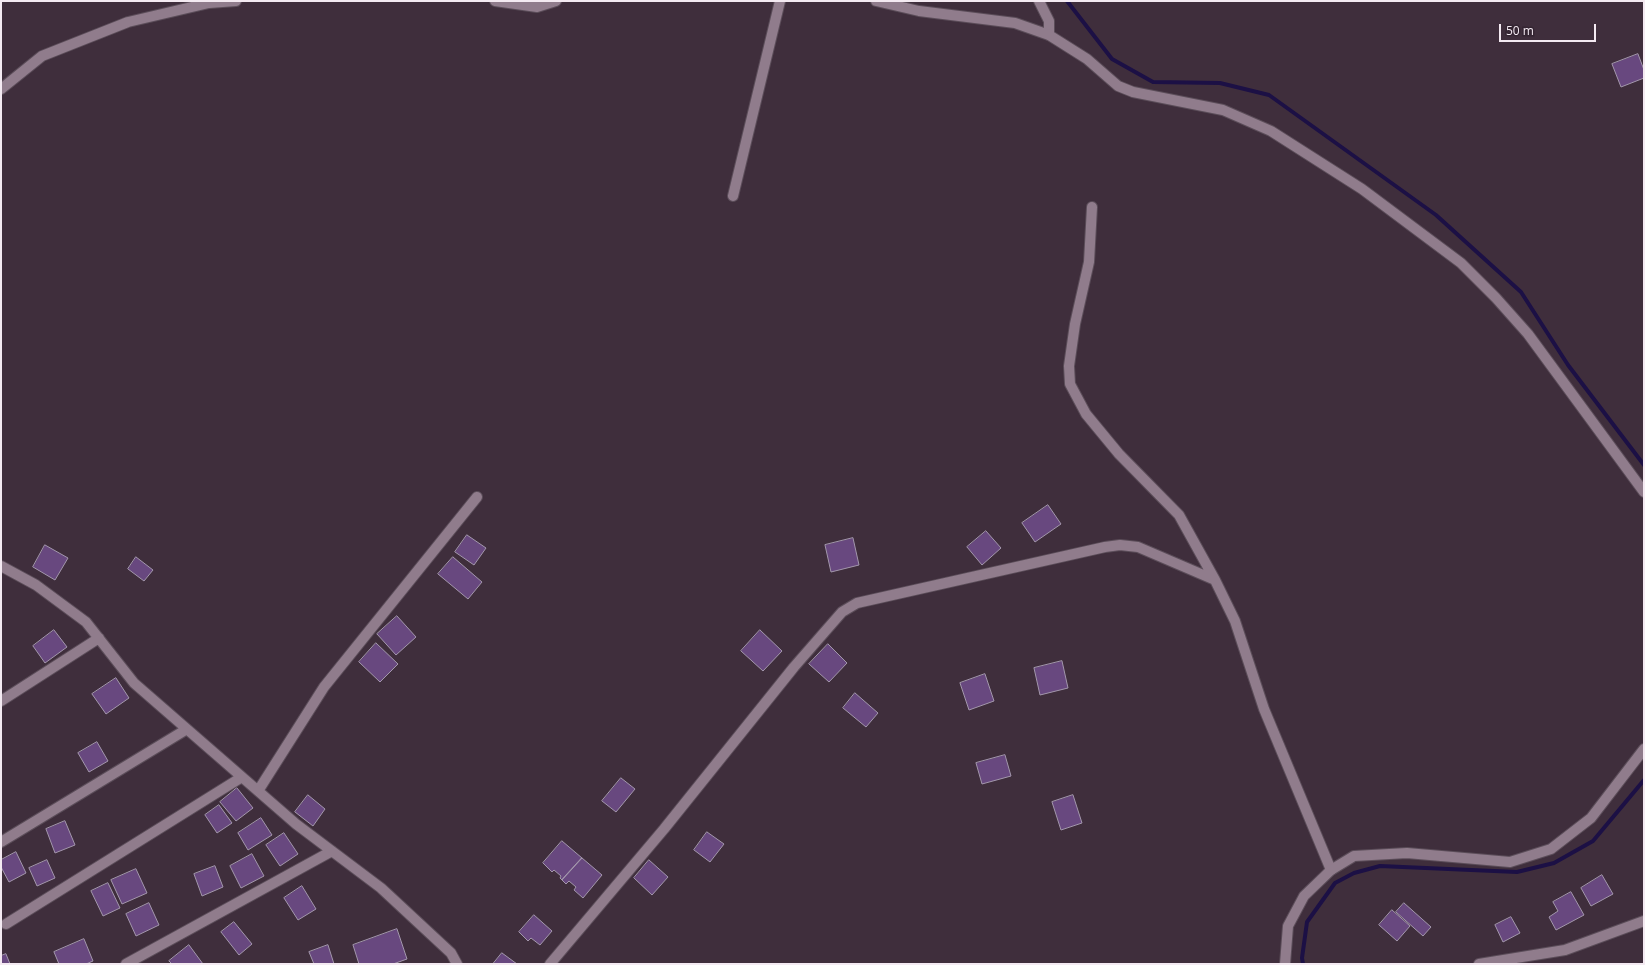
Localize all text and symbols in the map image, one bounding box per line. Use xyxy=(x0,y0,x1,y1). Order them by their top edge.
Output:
scale bar xyxy=(1501,16,1598,42)
text: 50 m xyxy=(1506,22,1534,39)

